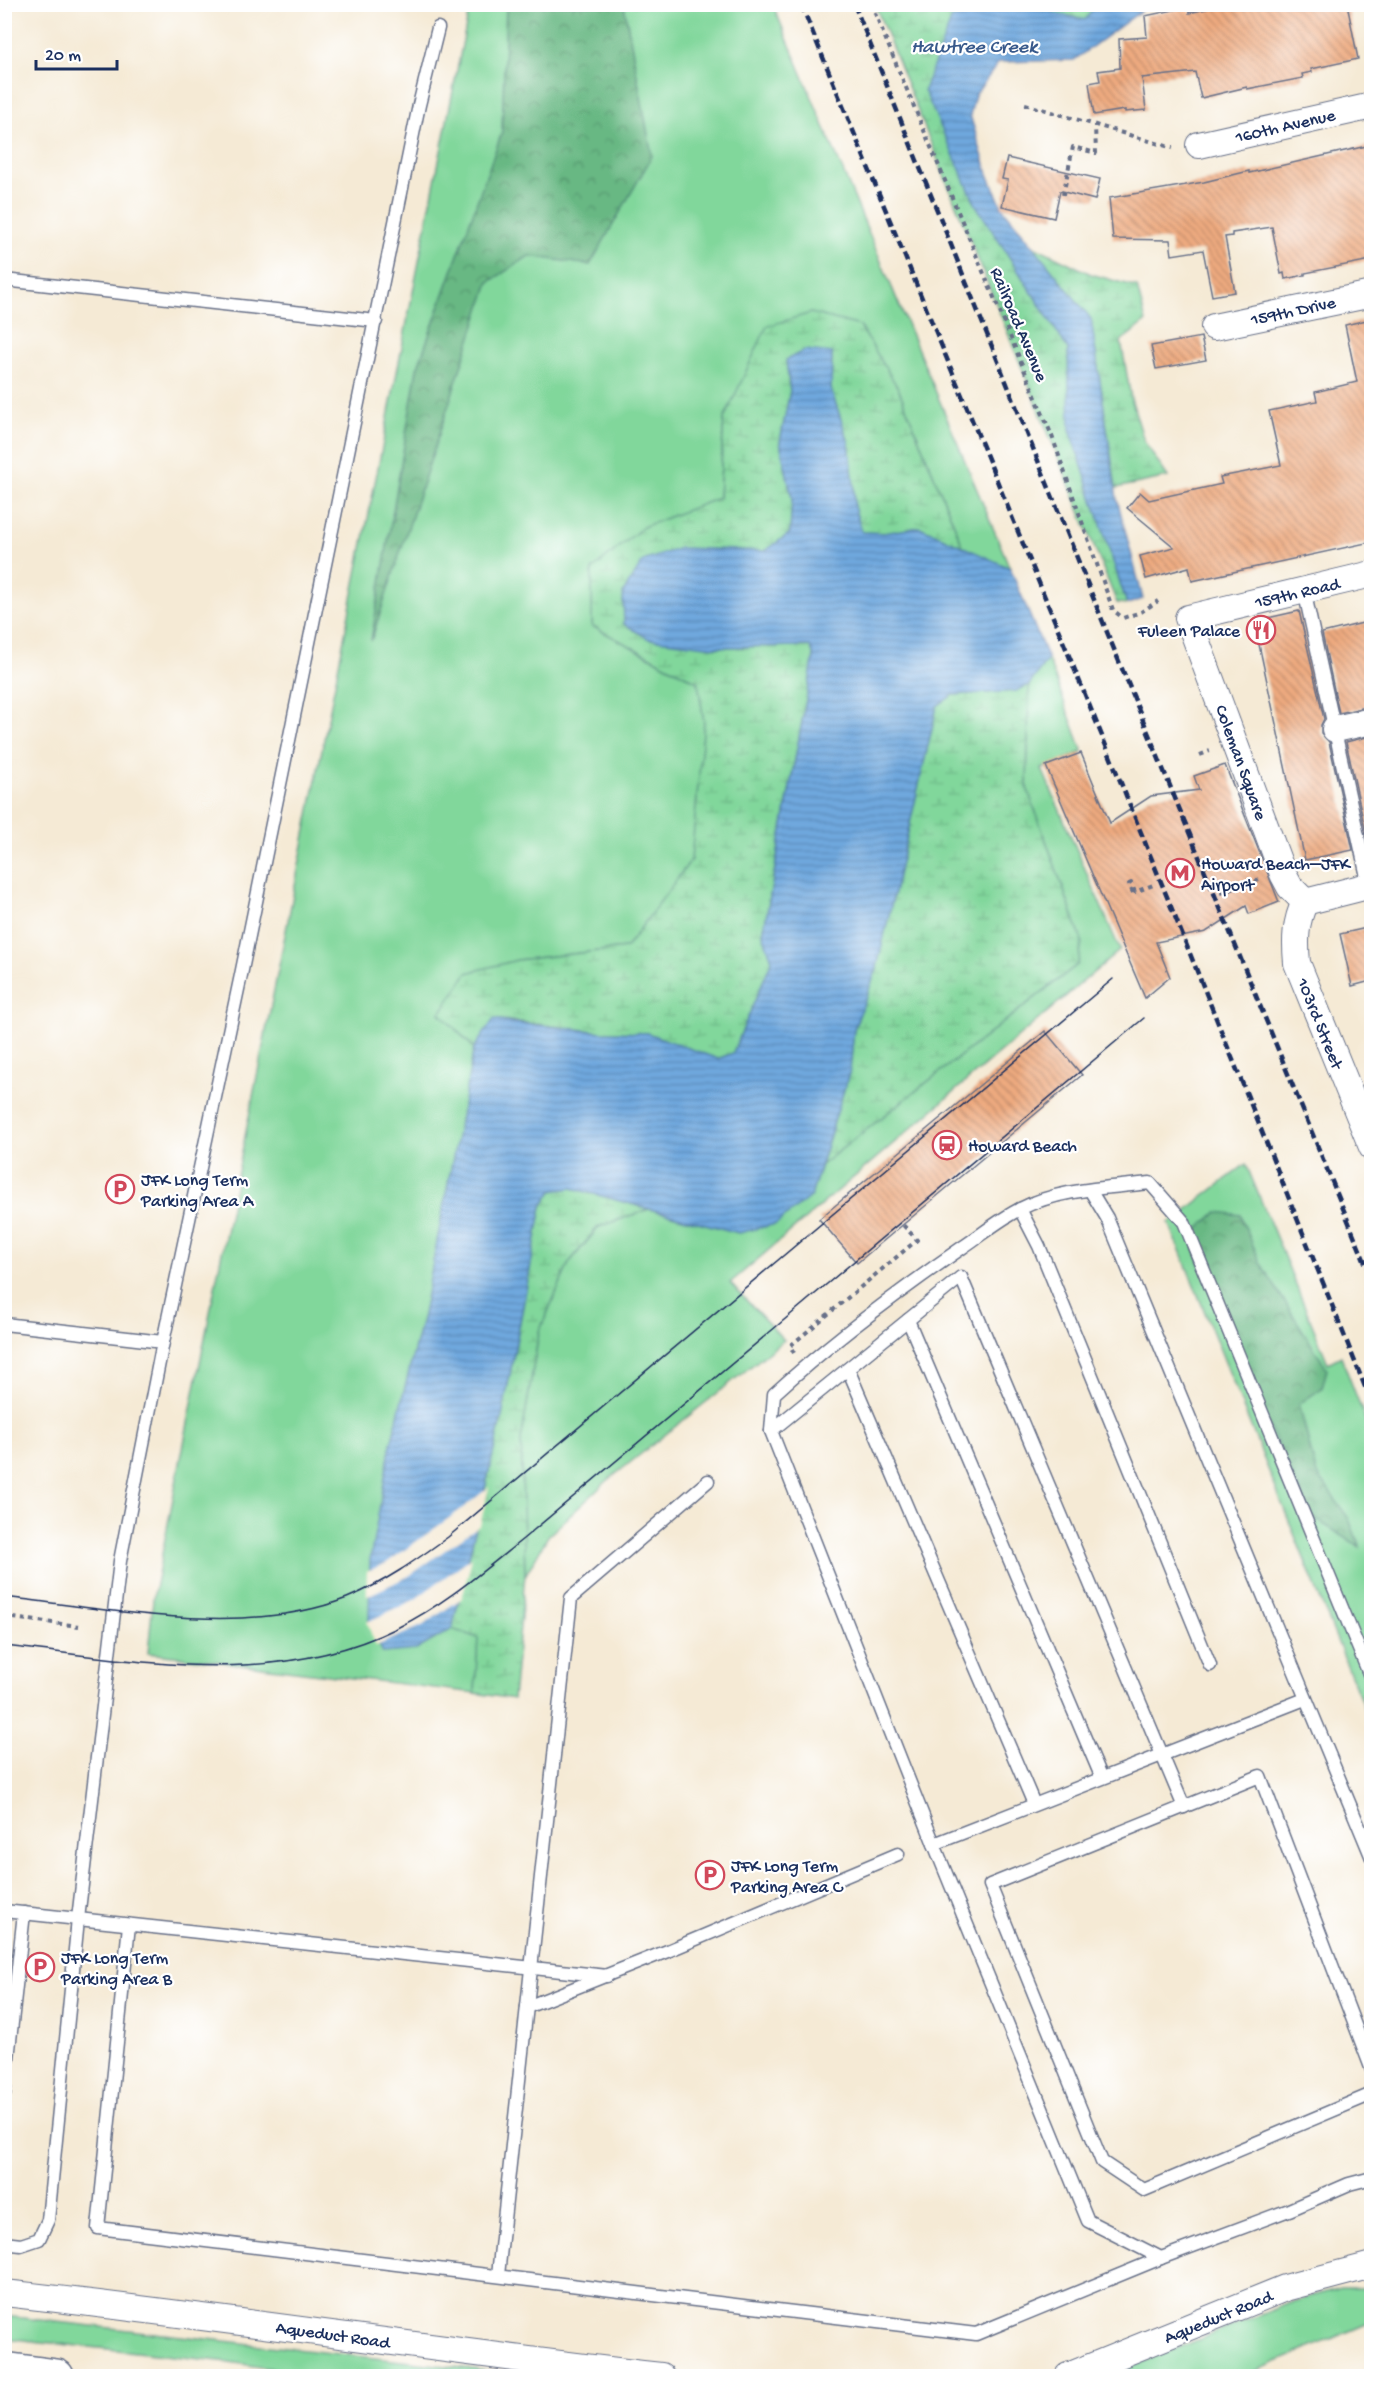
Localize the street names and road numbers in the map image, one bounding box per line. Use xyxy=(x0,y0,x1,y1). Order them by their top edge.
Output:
street label: 160th Avenue xyxy=(1233,106,1338,149)
street label: Railroad Avenue xyxy=(984,265,1051,386)
street label: 159th Drive xyxy=(1248,293,1339,332)
street label: 159th Road xyxy=(1252,574,1343,615)
street label: Coleman Square xyxy=(1209,702,1270,824)
street label: 103rd Street xyxy=(1291,975,1347,1074)
street label: Aqueduct Road xyxy=(1162,2286,1278,2350)
street label: Aqueduct Road xyxy=(274,2318,393,2355)

